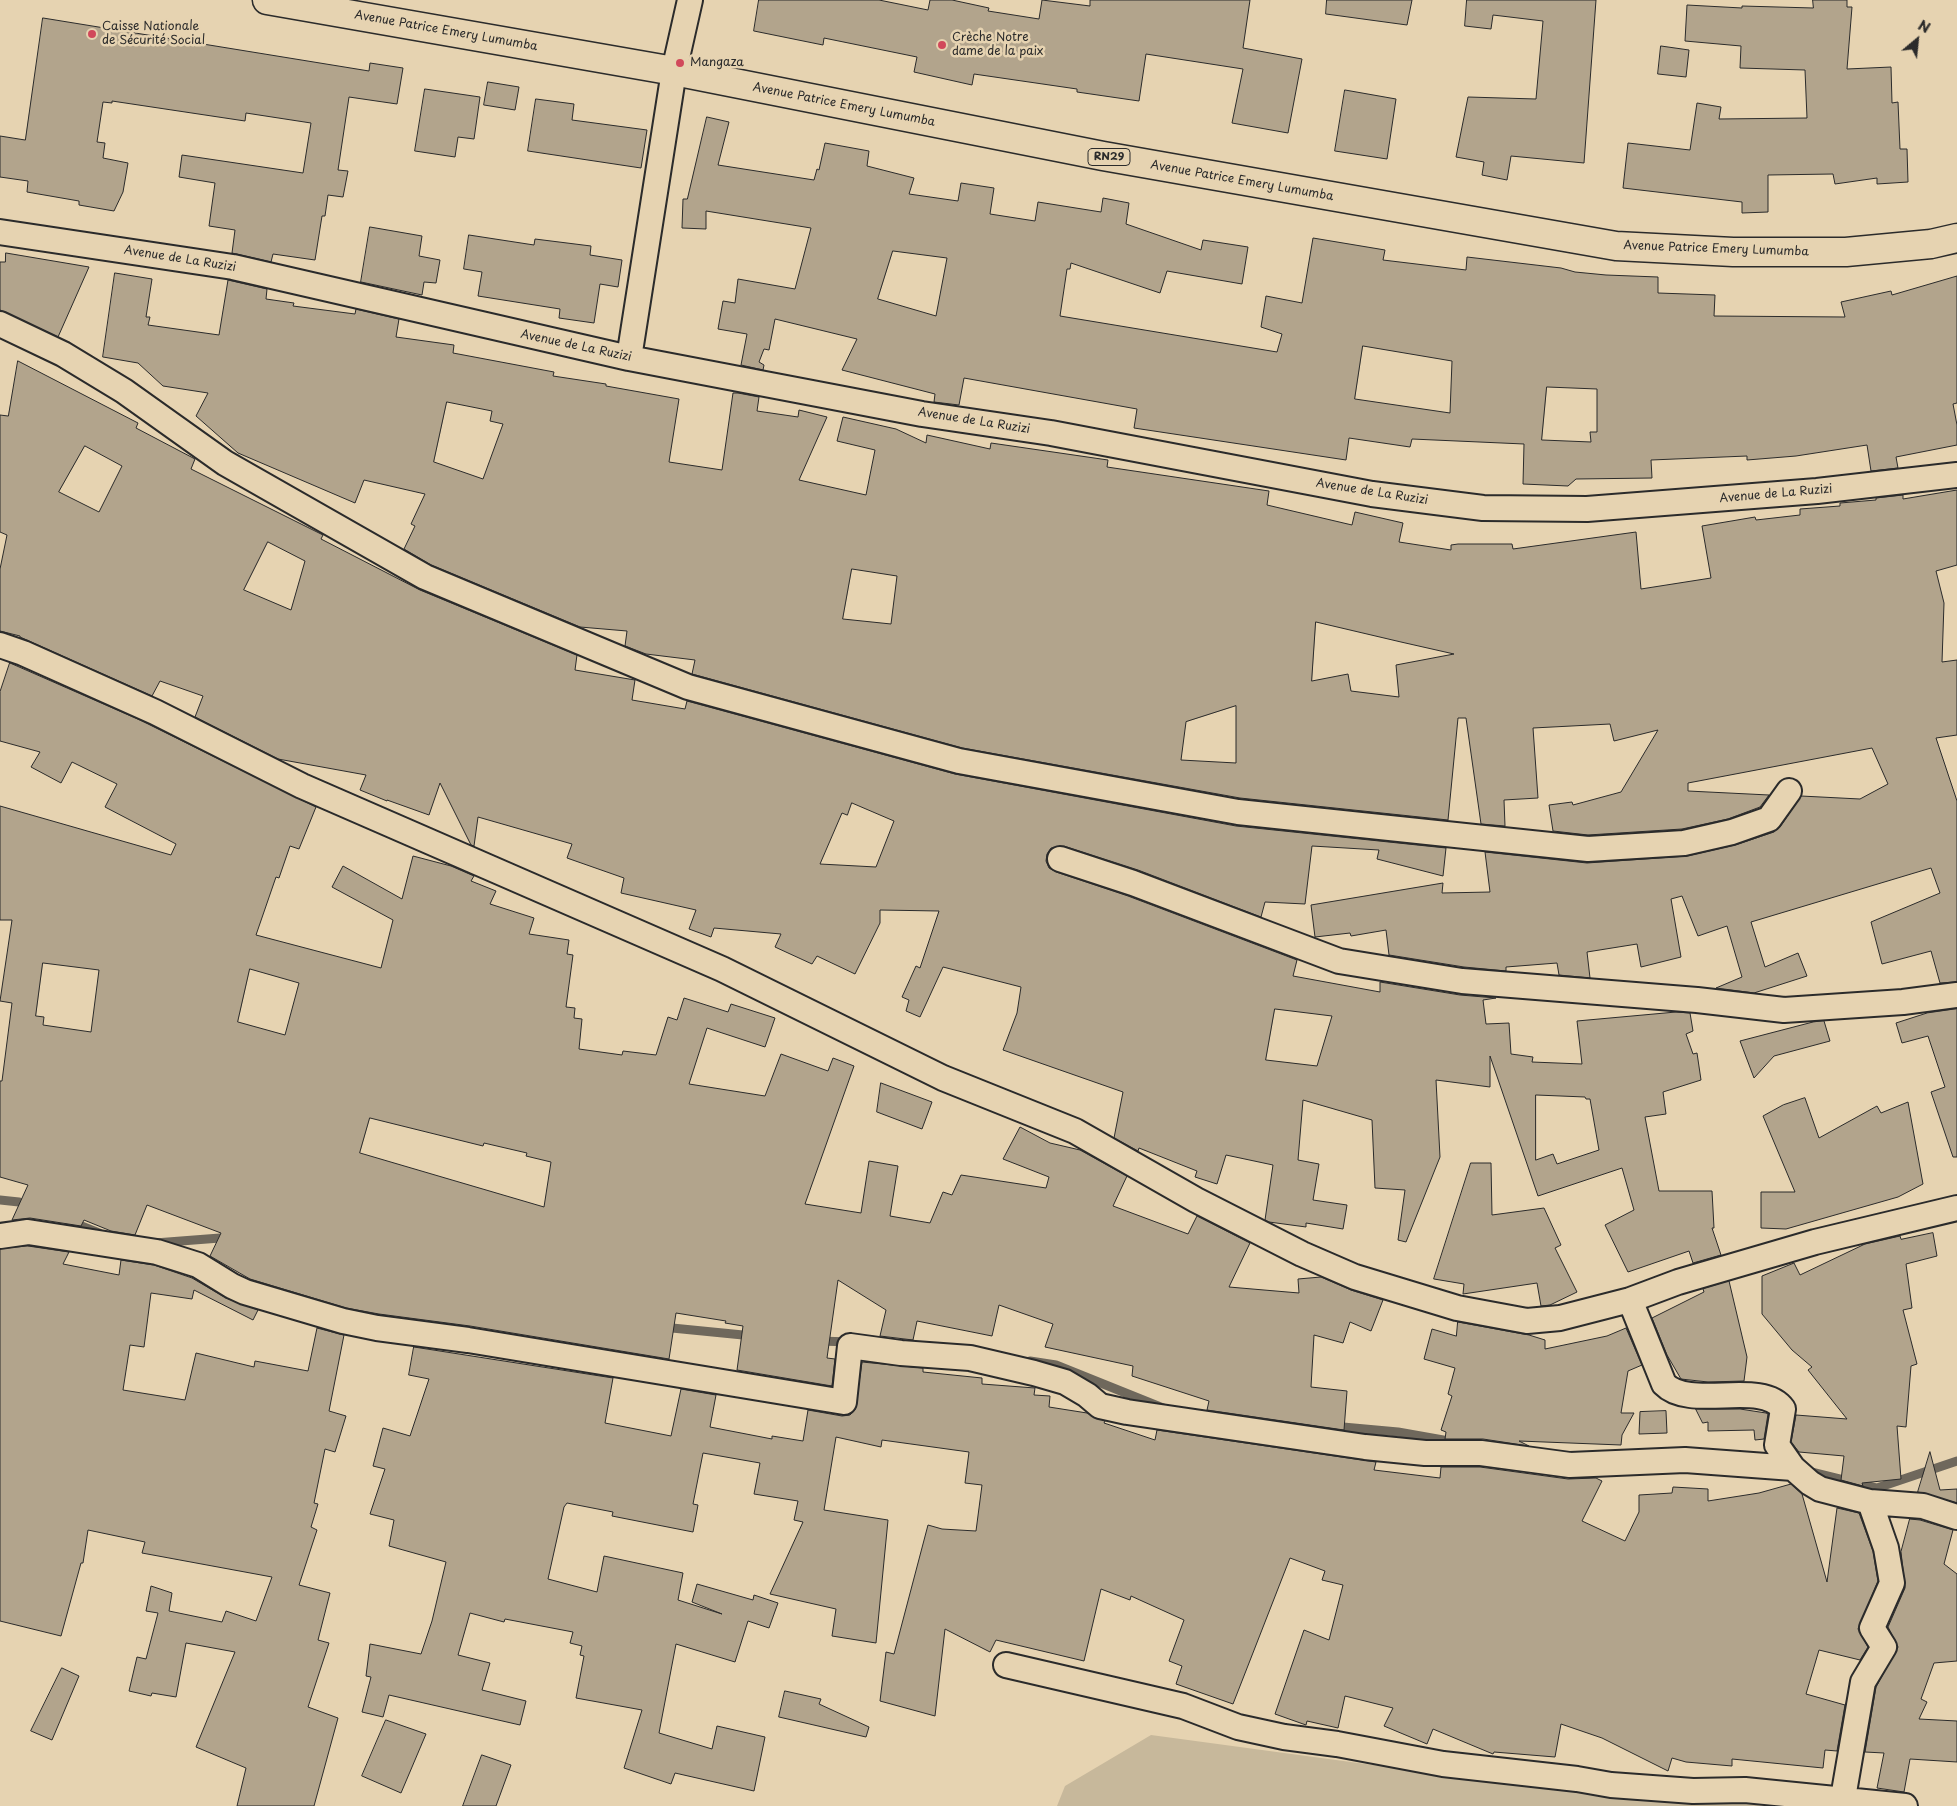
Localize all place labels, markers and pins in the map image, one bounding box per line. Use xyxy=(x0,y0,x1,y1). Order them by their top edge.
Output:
place label: Caisse Nationale de Sécurité Social xyxy=(102,20,205,48)
marker: Caisse Nationale de Sécurité Social xyxy=(86,28,98,40)
place label: Crèche Notre dame de la paix xyxy=(952,31,1043,59)
marker: Crèche Notre dame de la paix xyxy=(936,39,948,51)
place label: Mangaza xyxy=(690,56,744,70)
marker: Mangaza xyxy=(674,57,686,69)

